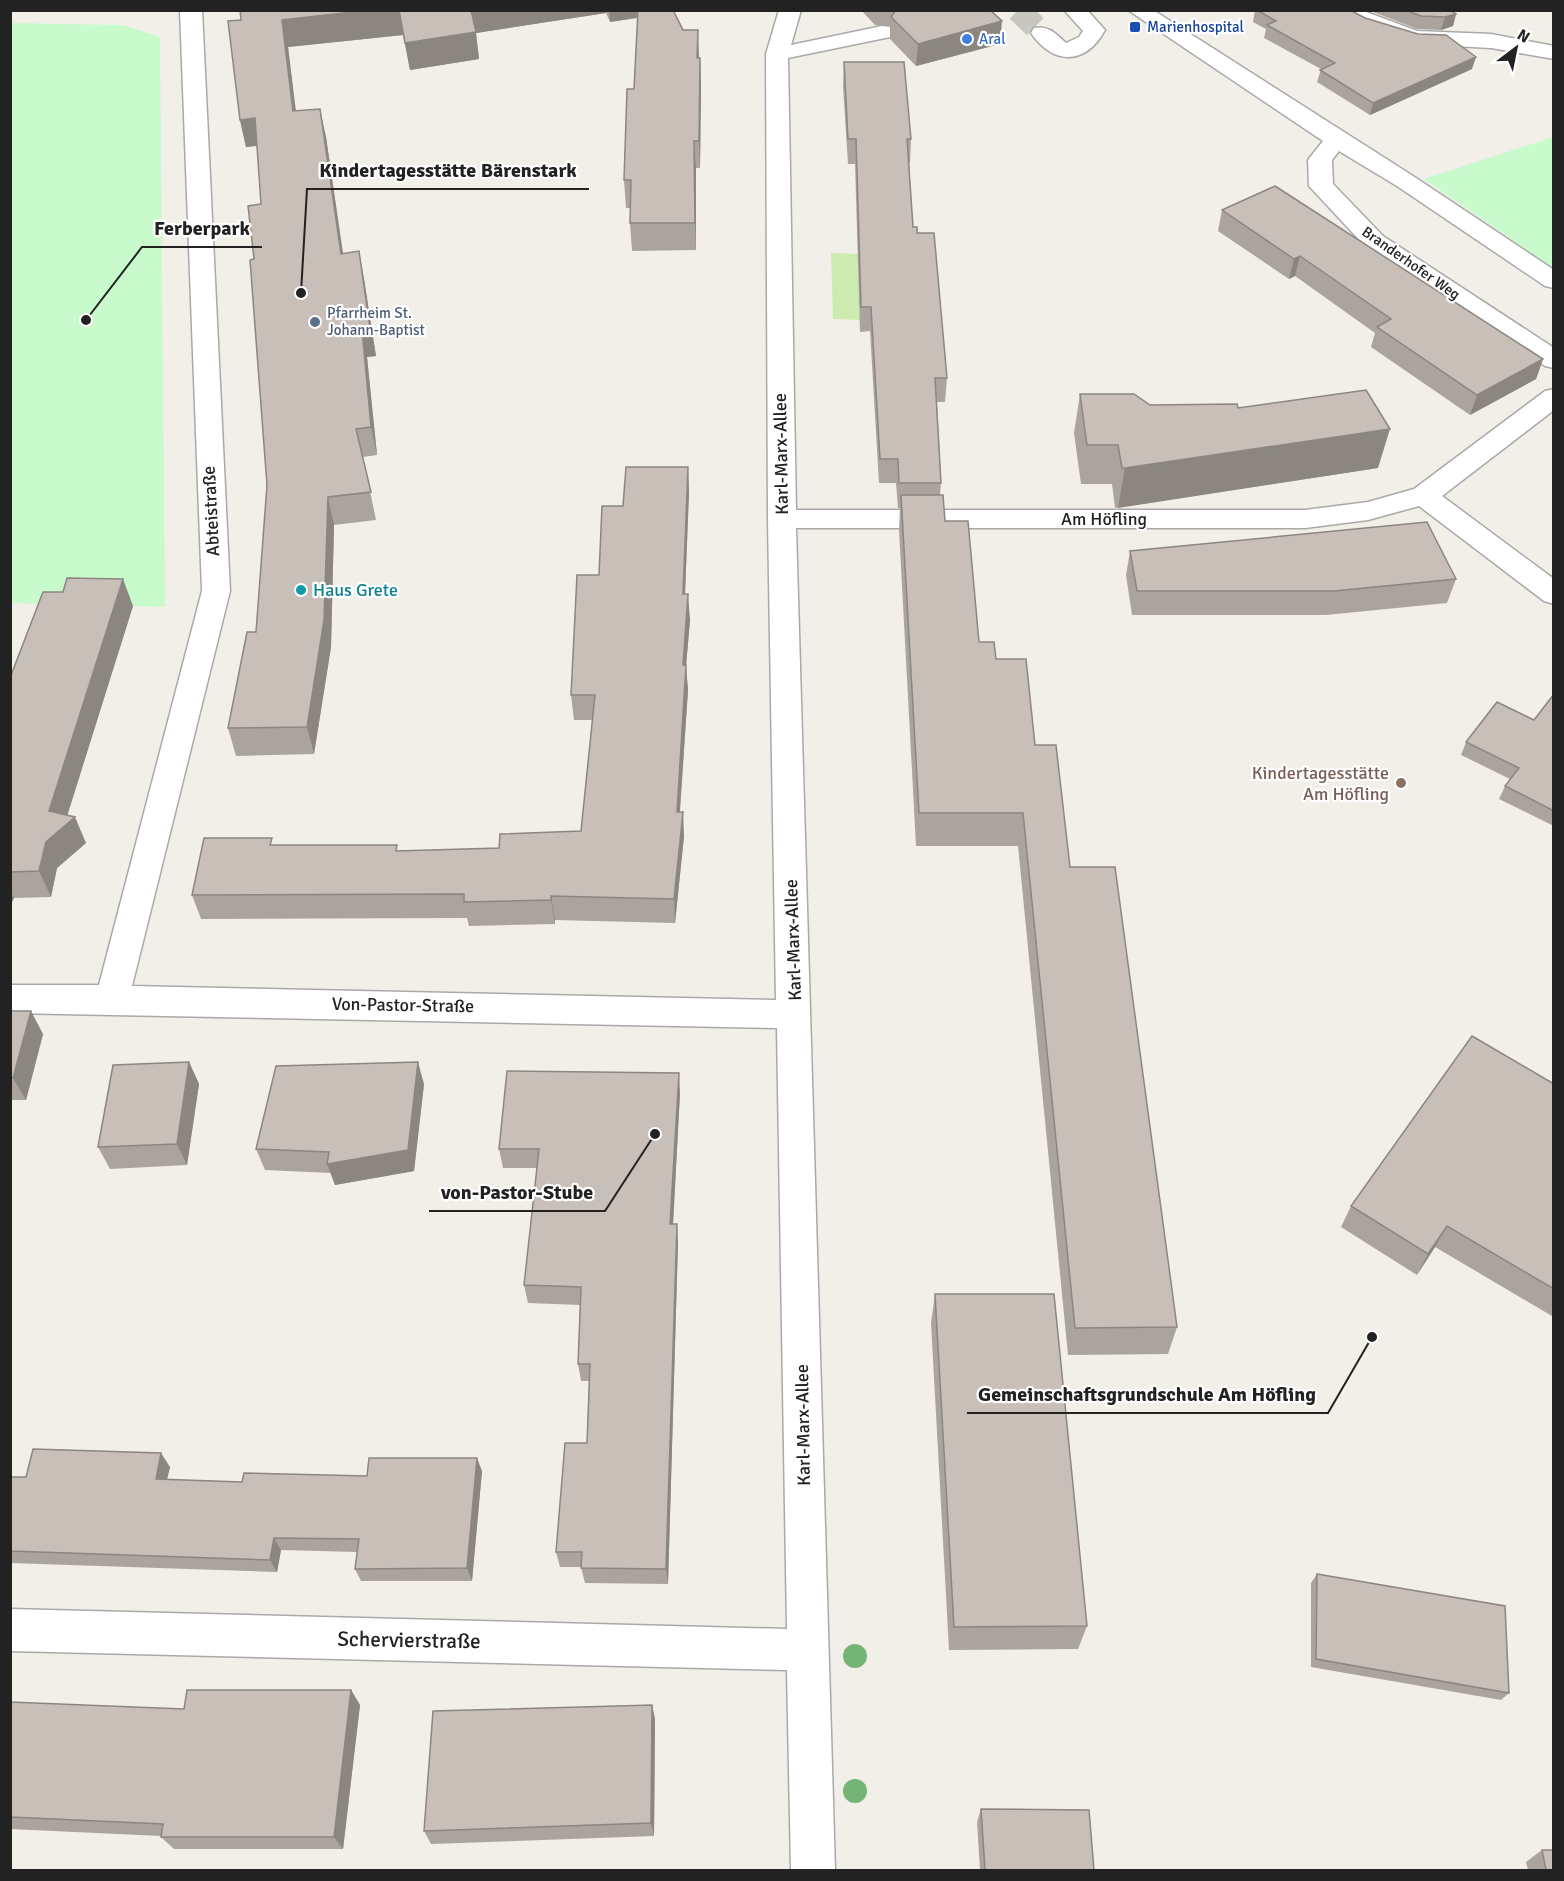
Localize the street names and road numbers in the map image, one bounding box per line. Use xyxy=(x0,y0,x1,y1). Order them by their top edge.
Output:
street label: Branderhofer Weg xyxy=(1358,222,1464,304)
street label: Karl-Marx-Allee xyxy=(769,393,793,515)
street label: Abteistraße xyxy=(198,465,224,557)
street label: Am Höfling xyxy=(1061,508,1147,530)
street label: Karl-Marx-Allee xyxy=(780,879,806,1001)
street label: Von-Pastor-Straße xyxy=(332,993,474,1017)
street label: Karl-Marx-Allee xyxy=(791,1364,815,1486)
street label: Schervierstraße xyxy=(337,1626,481,1654)

